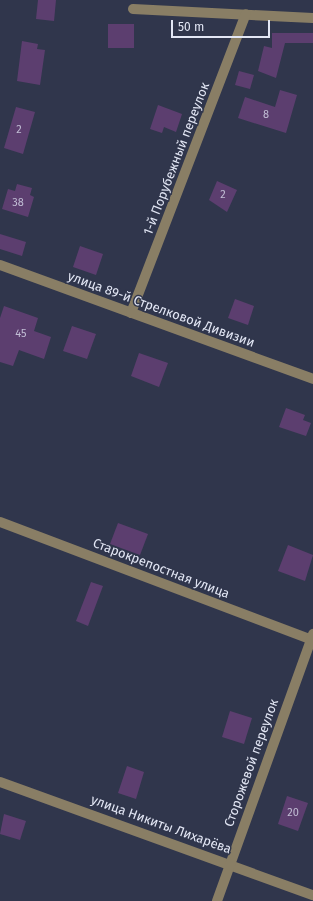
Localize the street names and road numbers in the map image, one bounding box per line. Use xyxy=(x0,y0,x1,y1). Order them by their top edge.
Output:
street label: 1-й Порубежный переулок xyxy=(141,80,213,238)
street label: улица 89-й Стрелковой Дивизии xyxy=(65,269,257,351)
street label: Старокрепостная улица xyxy=(91,536,231,602)
street label: Сторожевой переулок xyxy=(222,697,282,829)
street label: улица Никиты Лихарёва xyxy=(89,792,233,858)

